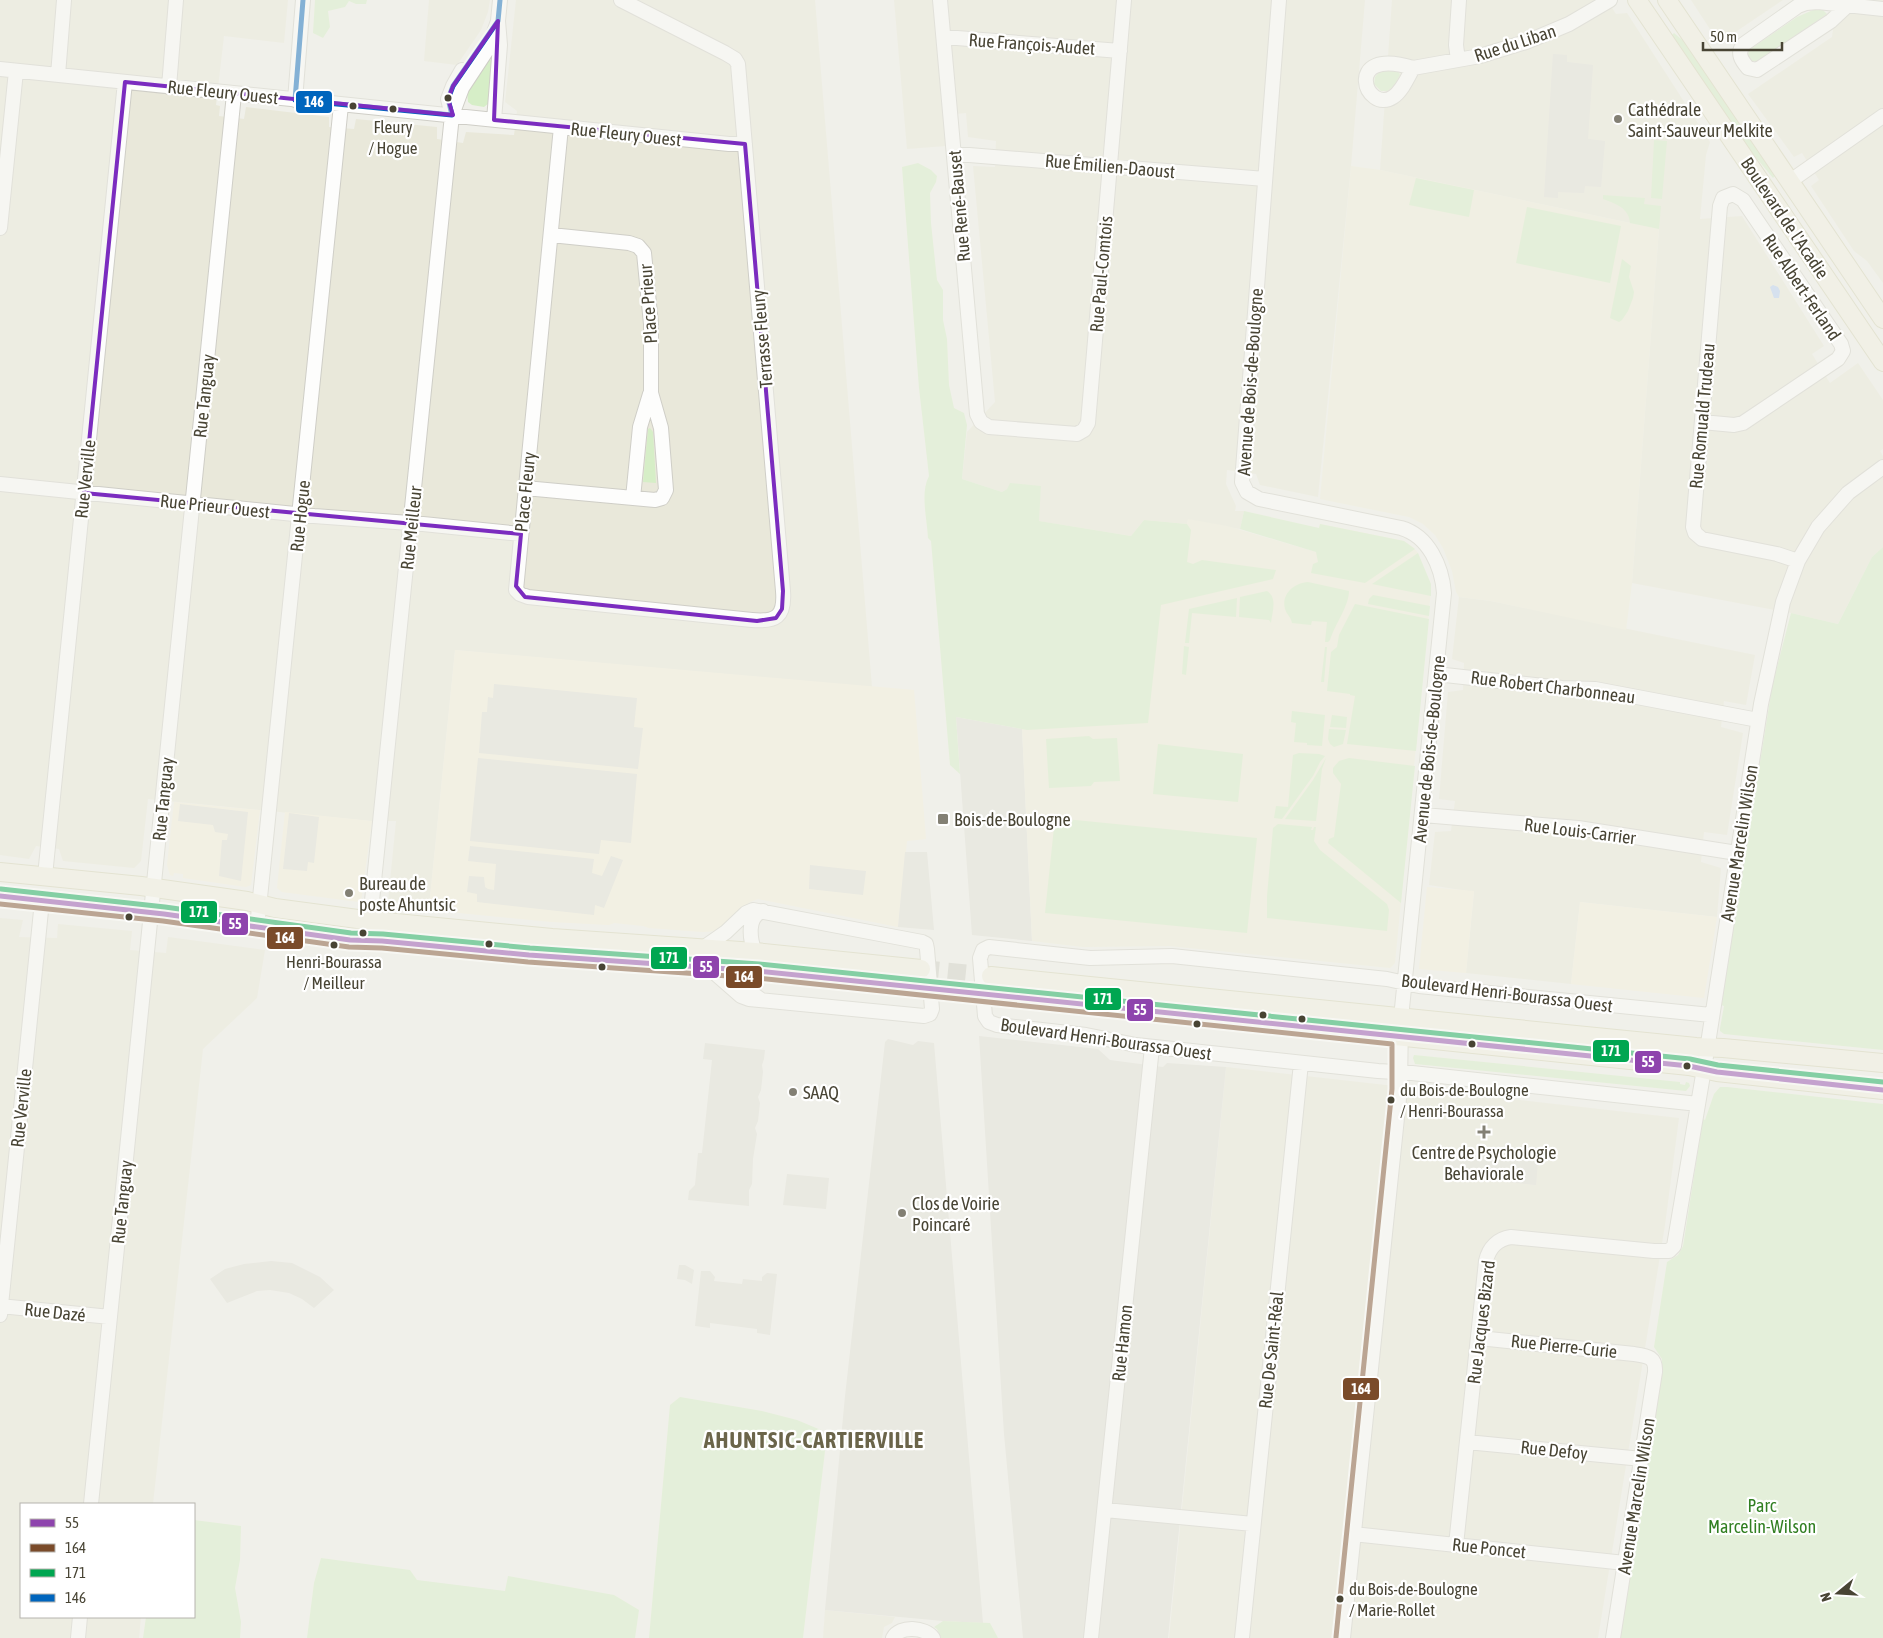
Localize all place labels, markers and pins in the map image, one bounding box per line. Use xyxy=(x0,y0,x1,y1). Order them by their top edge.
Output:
unlabelled marker xyxy=(443,93,453,103)
place label: Cathédrale Saint-Sauveur Melkite xyxy=(1628,99,1773,141)
unlabelled marker xyxy=(348,101,358,111)
marker: Fleury / Hogue xyxy=(388,104,398,114)
marker: Cathédrale Saint-Sauveur Melkite xyxy=(1612,113,1624,125)
place label: Fleury / Hogue xyxy=(368,117,418,158)
place label: Bois-de-Boulogne xyxy=(954,809,1071,830)
marker: Bois-de-Boulogne xyxy=(936,812,950,826)
place label: Bureau de poste Ahuntsic xyxy=(359,873,456,915)
marker: Bureau de poste Ahuntsic xyxy=(343,887,355,899)
unlabelled marker xyxy=(124,912,134,922)
unlabelled marker xyxy=(358,928,368,938)
unlabelled marker xyxy=(484,939,494,949)
marker: Henri-Bourassa / Meilleur xyxy=(329,940,339,950)
place label: Henri-Bourassa / Meilleur xyxy=(286,952,382,993)
unlabelled marker xyxy=(597,962,607,972)
unlabelled marker xyxy=(1258,1010,1268,1020)
unlabelled marker xyxy=(1297,1014,1307,1024)
unlabelled marker xyxy=(1192,1019,1202,1029)
unlabelled marker xyxy=(1467,1039,1477,1049)
unlabelled marker xyxy=(1682,1061,1692,1071)
place label: du Bois-de-Boulogne / Henri-Bourassa xyxy=(1400,1080,1529,1121)
place label: SAAQ xyxy=(803,1082,839,1103)
marker: SAAQ xyxy=(787,1086,799,1098)
marker: du Bois-de-Boulogne / Henri-Bourassa xyxy=(1386,1095,1396,1105)
marker: Centre de Psychologie Behaviorale xyxy=(1477,1125,1491,1139)
place label: Centre de Psychologie Behaviorale xyxy=(1412,1142,1556,1184)
place label: Clos de Voirie Poincaré xyxy=(912,1193,1000,1235)
marker: Clos de Voirie Poincaré xyxy=(896,1207,908,1219)
place label: du Bois-de-Boulogne / Marie-Rollet xyxy=(1349,1579,1478,1620)
marker: du Bois-de-Boulogne / Marie-Rollet xyxy=(1335,1594,1345,1604)

